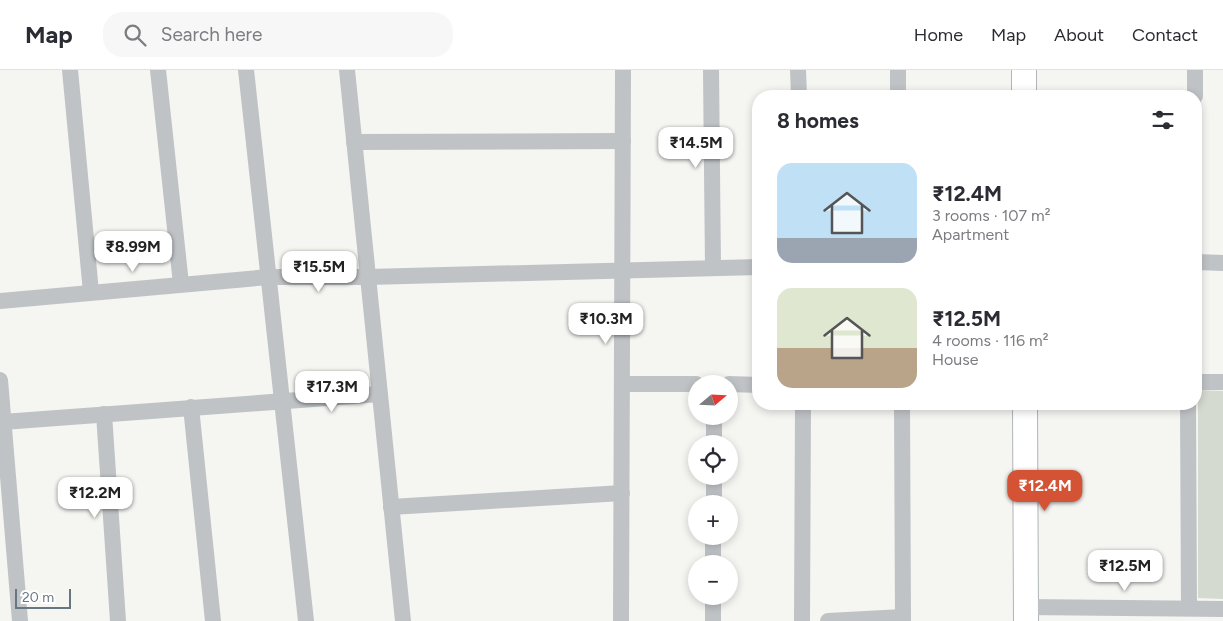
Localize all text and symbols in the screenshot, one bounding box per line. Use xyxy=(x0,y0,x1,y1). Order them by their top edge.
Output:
search box xyxy=(103,12,453,57)
text: Map xyxy=(25,20,73,49)
icon: search xyxy=(121,21,149,49)
text: Search here xyxy=(161,23,262,46)
text: Home xyxy=(914,24,963,46)
text: Map xyxy=(991,24,1026,46)
text: About xyxy=(1054,24,1104,46)
text: Contact xyxy=(1132,24,1198,46)
icon: filters xyxy=(1149,106,1177,134)
text: 8 homes xyxy=(777,108,859,133)
pin: ₹14.5M xyxy=(655,126,737,169)
text: ₹14.5M xyxy=(669,133,723,152)
text: ₹12.4M xyxy=(932,181,1002,206)
icon: home xyxy=(817,183,877,243)
text: 3 rooms · 107 m² xyxy=(932,206,1050,225)
text: Apartment xyxy=(932,225,1009,244)
pin: ₹8.99M xyxy=(92,230,174,273)
text: ₹8.99M xyxy=(105,237,161,256)
pin: ₹15.5M xyxy=(278,250,360,293)
text: ₹15.5M xyxy=(293,257,345,276)
pin: ₹10.3M xyxy=(565,302,647,345)
text: ₹12.5M xyxy=(932,306,1001,331)
icon: home xyxy=(817,308,877,368)
text: ₹10.3M xyxy=(579,309,633,328)
text: 4 rooms · 116 m² xyxy=(932,331,1049,350)
text: House xyxy=(932,350,978,369)
pin: ₹17.3M xyxy=(291,370,373,413)
north arrow xyxy=(688,375,738,425)
map controls xyxy=(688,375,738,605)
text: ₹17.3M xyxy=(306,377,358,396)
button: locate xyxy=(688,435,738,485)
pin: ₹12.4M xyxy=(1004,470,1086,512)
pin: ₹12.2M xyxy=(54,476,136,519)
text: ₹12.4M xyxy=(1018,476,1072,495)
text: ₹12.2M xyxy=(69,483,121,502)
button: + xyxy=(688,495,738,545)
pin: ₹12.5M xyxy=(1084,550,1166,592)
button: − xyxy=(688,555,738,605)
text: ₹12.5M xyxy=(1099,556,1151,575)
scale bar xyxy=(15,586,71,609)
text: 20 m xyxy=(22,589,54,606)

